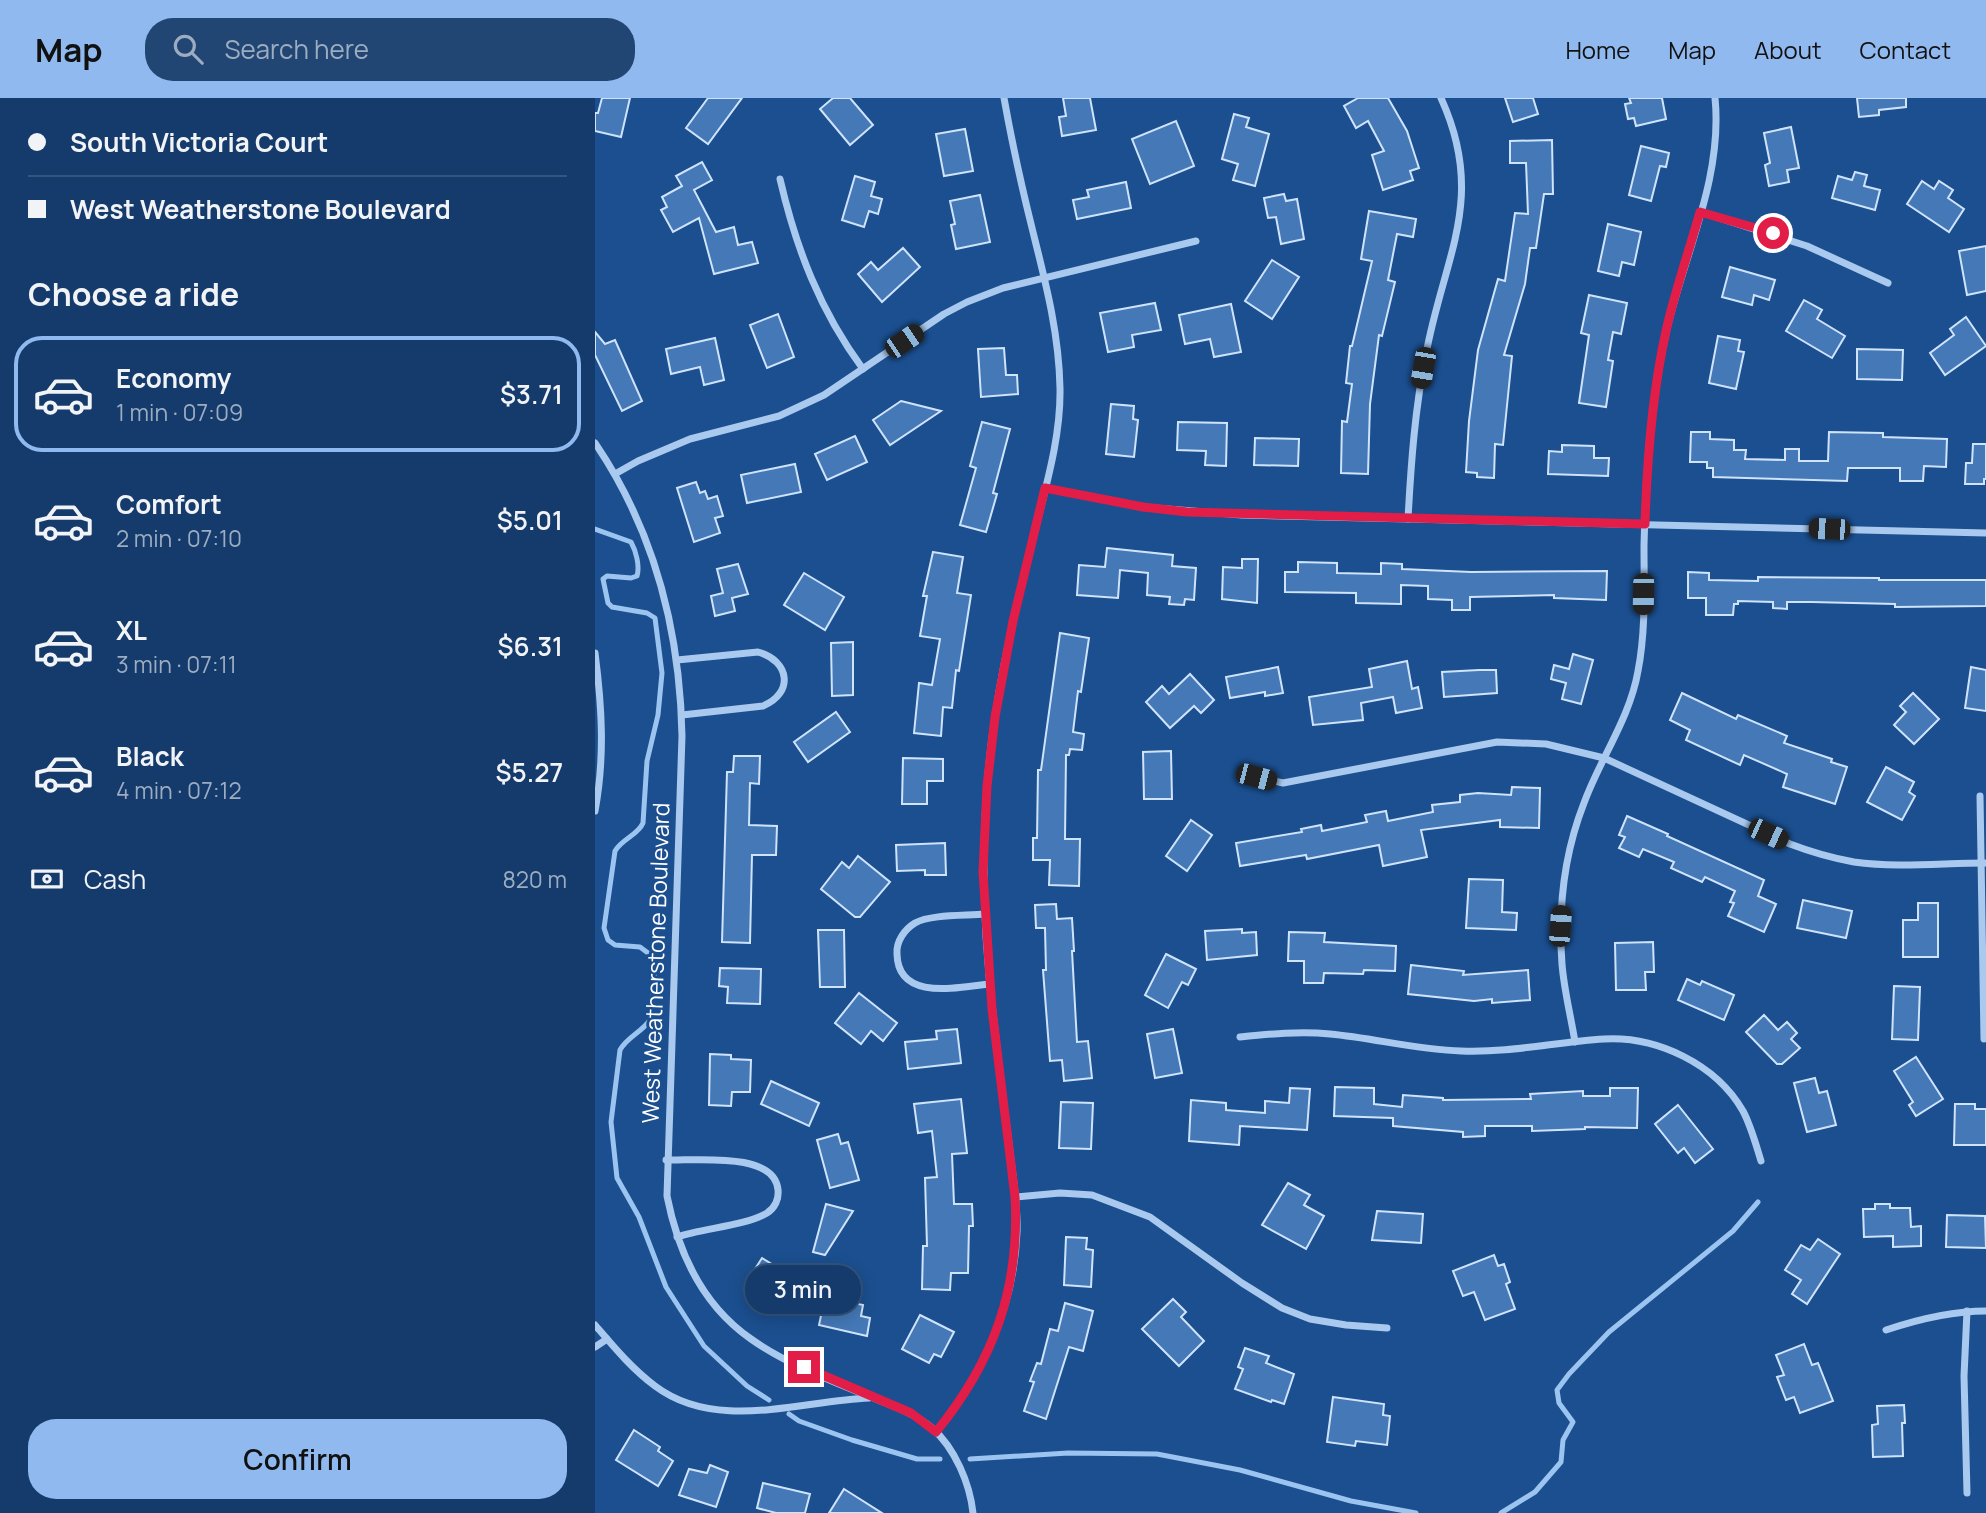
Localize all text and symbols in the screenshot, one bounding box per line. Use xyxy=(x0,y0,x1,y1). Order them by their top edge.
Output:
search box xyxy=(145,18,635,81)
text: Map xyxy=(35,27,103,72)
icon: search xyxy=(169,30,207,68)
text: Search here xyxy=(225,31,369,67)
text: Home xyxy=(1565,33,1630,66)
text: Map xyxy=(1668,33,1716,66)
text: About xyxy=(1754,33,1822,66)
text: Contact xyxy=(1860,33,1951,66)
text: South Victoria Court xyxy=(70,124,328,160)
text: West Weatherstone Boulevard xyxy=(70,191,451,227)
route start xyxy=(1757,217,1789,249)
text: Choose a ride xyxy=(28,272,239,316)
car xyxy=(881,321,928,361)
car xyxy=(1410,345,1437,391)
text: Economy xyxy=(116,360,231,396)
icon: car xyxy=(32,363,95,426)
text: $3.71 xyxy=(500,376,563,412)
text: 1 min · 07:09 xyxy=(116,396,243,428)
text: Comfort xyxy=(116,486,222,522)
icon: car xyxy=(32,489,95,552)
text: $5.01 xyxy=(497,502,563,538)
car xyxy=(1808,518,1851,540)
text: 2 min · 07:10 xyxy=(116,522,242,554)
car xyxy=(1633,573,1654,615)
text: XL xyxy=(116,612,147,648)
icon: car xyxy=(32,615,95,678)
text: $6.31 xyxy=(498,628,563,664)
text: 3 min · 07:11 xyxy=(116,648,237,680)
text: Black xyxy=(116,738,184,774)
icon: car xyxy=(32,741,95,804)
text: $5.27 xyxy=(496,754,563,790)
car xyxy=(1233,761,1280,793)
text: 4 min · 07:12 xyxy=(116,774,242,806)
street label: West Weatherstone Boulevard xyxy=(633,802,677,1124)
car xyxy=(1745,816,1792,852)
icon: cash xyxy=(28,860,66,898)
text: Cash xyxy=(84,861,146,897)
text: 820 m xyxy=(502,863,567,895)
car xyxy=(1549,904,1572,948)
callout: 3 min xyxy=(746,1266,862,1314)
text: 3 min xyxy=(774,1273,832,1305)
route end xyxy=(788,1351,820,1383)
button: Confirm xyxy=(28,1419,567,1499)

